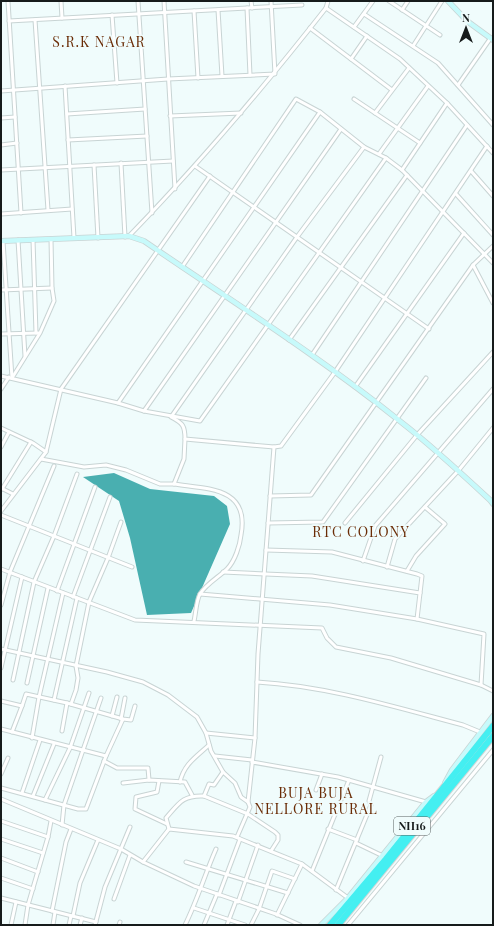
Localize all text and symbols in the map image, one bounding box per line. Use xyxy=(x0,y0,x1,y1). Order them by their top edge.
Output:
north arrow xyxy=(446,8,486,48)
text: N xyxy=(462,10,470,25)
district label: S.R.K NAGAR xyxy=(52,32,146,51)
district label: RTC COLONY xyxy=(312,522,410,541)
district label: BUJA BUJA NELLORE RURAL xyxy=(254,783,378,818)
road number: NH16 xyxy=(394,817,430,835)

